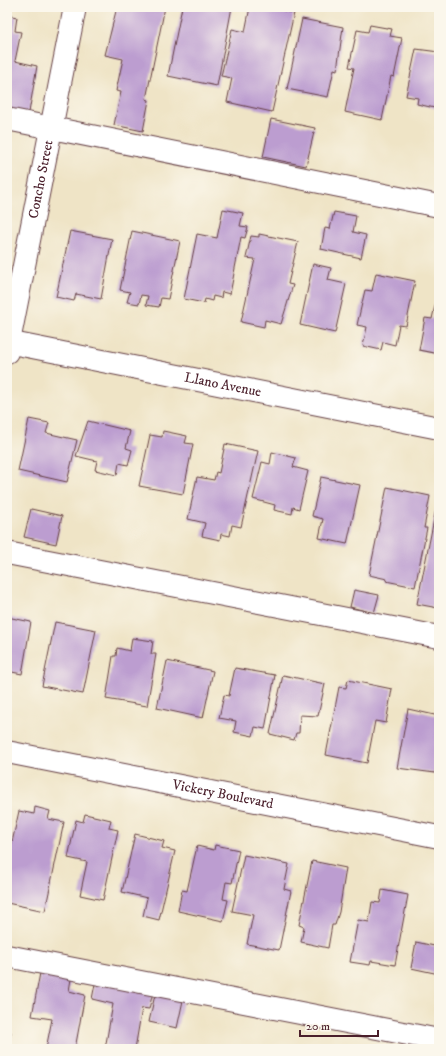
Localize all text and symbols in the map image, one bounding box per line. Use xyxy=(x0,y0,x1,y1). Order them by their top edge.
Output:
street label: Concho Street xyxy=(24,138,58,220)
street label: Llano Avenue xyxy=(183,369,263,401)
street label: Vickery Boulevard xyxy=(170,776,275,813)
scale bar xyxy=(300,1012,378,1038)
text: 20 m xyxy=(306,1019,330,1034)

